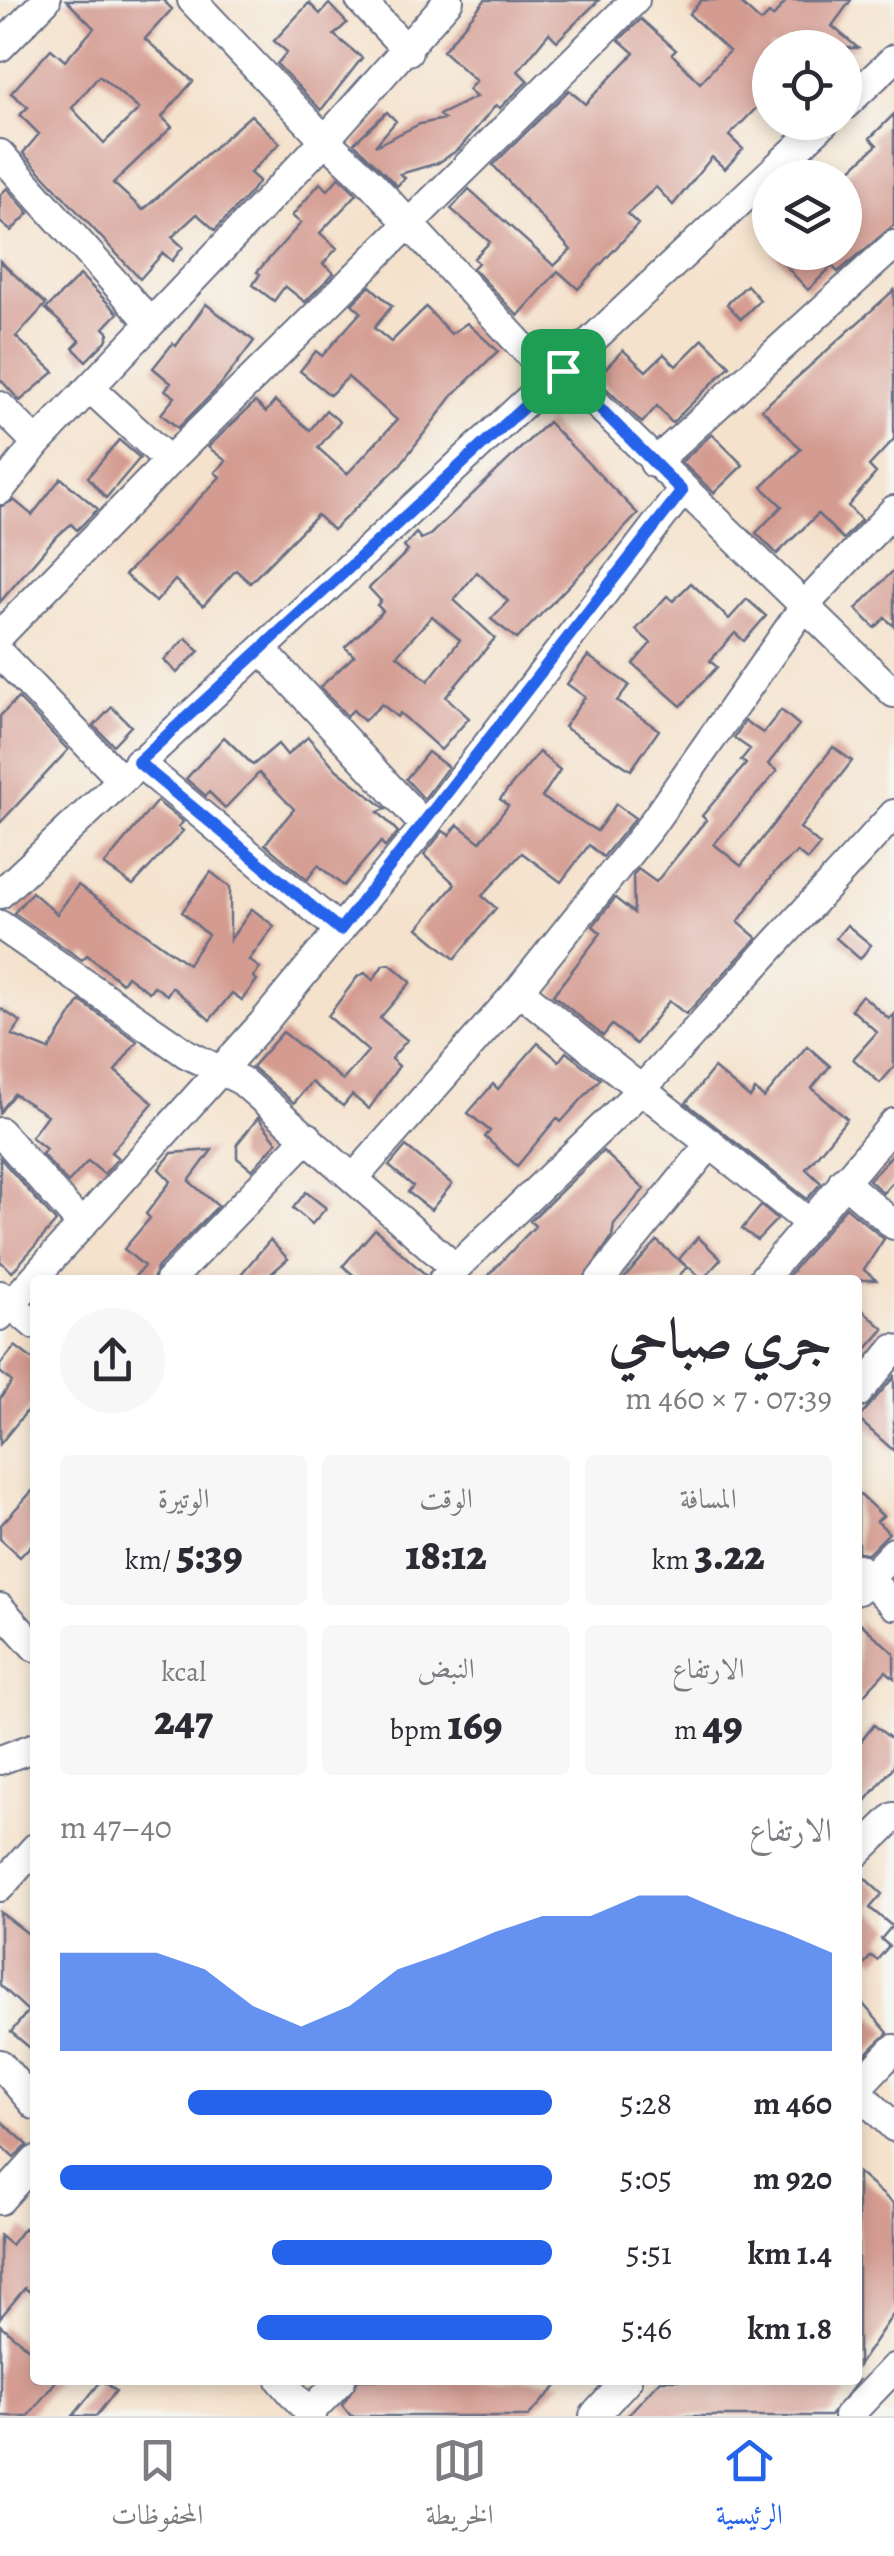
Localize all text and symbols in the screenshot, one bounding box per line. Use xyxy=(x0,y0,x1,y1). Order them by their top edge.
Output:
map controls xyxy=(752,30,862,270)
button: locate xyxy=(752,30,862,140)
button: layers xyxy=(752,160,862,270)
pin xyxy=(521,329,606,414)
icon: arrive xyxy=(536,344,591,399)
text: جري صباحي xyxy=(608,1301,832,1376)
button: share xyxy=(60,1308,165,1413)
text: 07:39 · 7 × 460 m xyxy=(625,1376,832,1420)
text: الوتيرة xyxy=(158,1480,210,1518)
text: الوقت xyxy=(419,1480,473,1518)
text: المسافة xyxy=(680,1480,737,1518)
text: 5:39 xyxy=(177,1526,243,1583)
text: 18:12 xyxy=(405,1526,487,1583)
text: 3.22 xyxy=(695,1526,765,1583)
text: /km xyxy=(125,1541,177,1579)
text: km xyxy=(652,1541,695,1579)
text: النبض xyxy=(417,1650,475,1688)
text: الارتفاع xyxy=(672,1650,745,1688)
text: kcal xyxy=(161,1653,206,1691)
text: 247 xyxy=(154,1691,213,1748)
text: 169 xyxy=(448,1696,502,1753)
text: 49 xyxy=(703,1696,743,1753)
text: bpm xyxy=(390,1711,448,1749)
text: m xyxy=(674,1711,703,1749)
text: 40–47 m xyxy=(60,1805,172,1849)
text: الارتفاع xyxy=(749,1808,832,1852)
text: 5:28 xyxy=(620,2081,672,2125)
text: 460 m xyxy=(754,2081,832,2125)
text: 5:05 xyxy=(620,2156,672,2200)
text: 920 m xyxy=(753,2156,832,2200)
text: 5:51 xyxy=(626,2231,672,2275)
text: 1.4 km xyxy=(748,2231,832,2275)
text: 5:46 xyxy=(621,2306,672,2350)
text: 1.8 km xyxy=(747,2306,832,2350)
tab: المحفوظات xyxy=(111,2433,203,2542)
tab: الخريطة xyxy=(425,2433,494,2542)
tab: الرئيسية xyxy=(716,2433,783,2542)

